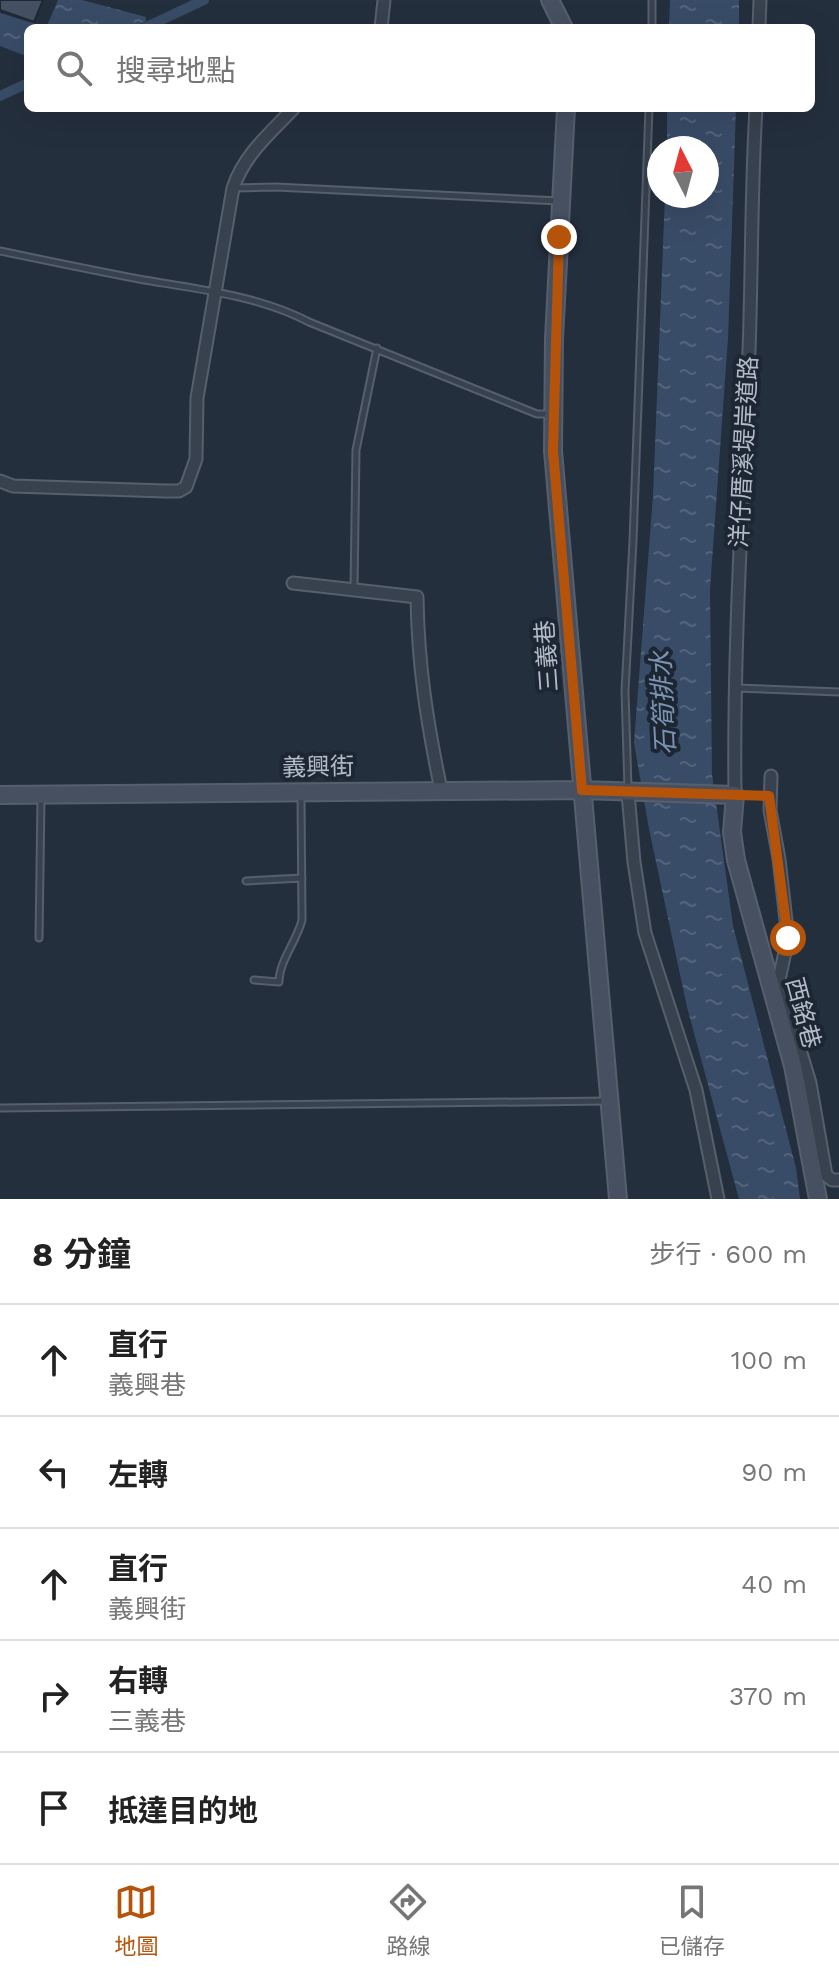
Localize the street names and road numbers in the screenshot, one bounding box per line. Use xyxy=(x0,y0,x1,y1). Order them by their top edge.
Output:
street label: 洋仔厝溪堤岸道路 xyxy=(725,355,763,549)
street label: 三義巷 xyxy=(531,619,563,693)
street label: 義興街 xyxy=(282,752,354,782)
street label: 西銘巷 xyxy=(780,975,826,1051)

